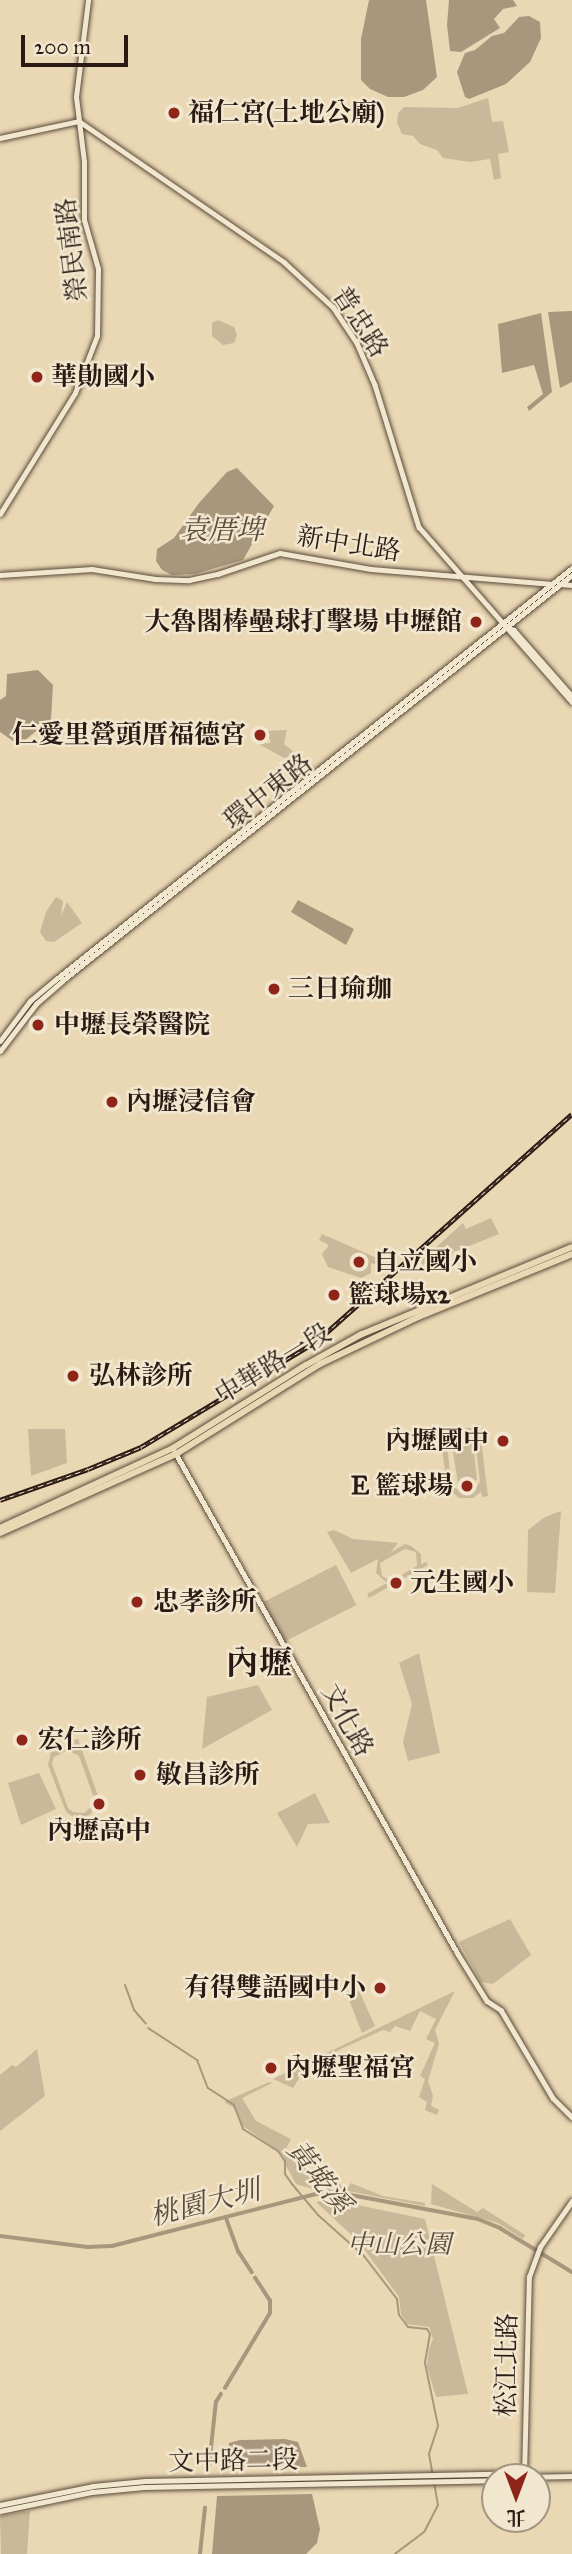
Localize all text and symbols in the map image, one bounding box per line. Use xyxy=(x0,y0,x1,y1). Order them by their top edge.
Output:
scale bar xyxy=(24,21,131,65)
text: 200 m xyxy=(34,34,91,60)
place label: 福仁宮(土地公廟) xyxy=(188,97,385,129)
marker: 福仁宮(土地公廟) xyxy=(166,105,182,121)
street label: 榮民南路 xyxy=(50,196,94,304)
street label: 普忠路 xyxy=(326,281,394,363)
place label: 華勛國小 xyxy=(51,361,155,393)
marker: 華勛國小 xyxy=(29,369,45,385)
water label: 袁厝埤 xyxy=(180,513,264,547)
street label: 新中北路 xyxy=(295,520,403,568)
place label: 大魯閣棒壘球打擊場 中壢館 xyxy=(144,606,462,638)
marker: 大魯閣棒壘球打擊場 中壢館 xyxy=(468,614,484,630)
place label: 仁愛里營頭厝福德宮 xyxy=(12,719,246,751)
marker: 仁愛里營頭厝福德宮 xyxy=(252,727,268,743)
street label: 環中東路 xyxy=(217,748,319,836)
place label: 三日瑜珈 xyxy=(288,973,392,1005)
marker: 三日瑜珈 xyxy=(266,981,282,997)
place label: 中壢長榮醫院 xyxy=(54,1009,210,1041)
marker: 中壢長榮醫院 xyxy=(28,1015,48,1035)
place label: 內壢浸信會 xyxy=(126,1086,256,1118)
marker: 內壢浸信會 xyxy=(104,1094,120,1110)
place label: 自立國小 xyxy=(373,1246,477,1278)
marker: 自立國小 xyxy=(351,1254,367,1270)
place label: 籃球場x2 xyxy=(348,1279,450,1311)
marker: 籃球場x2 xyxy=(326,1287,342,1303)
street label: 中華路一段 xyxy=(209,1317,337,1411)
place label: 弘林診所 xyxy=(89,1360,193,1392)
marker: 弘林診所 xyxy=(63,1366,83,1386)
place label: 內壢國中 xyxy=(385,1425,489,1457)
marker: 內壢國中 xyxy=(495,1433,511,1449)
place label: E 籃球場 xyxy=(351,1470,453,1502)
marker: E 籃球場 xyxy=(459,1478,475,1494)
place label: 元生國小 xyxy=(410,1567,514,1599)
marker: 元生國小 xyxy=(388,1575,404,1591)
place label: 忠孝診所 xyxy=(153,1586,257,1618)
marker: 忠孝診所 xyxy=(127,1592,147,1612)
district label: 內壢 xyxy=(226,1644,292,1684)
street label: 文化路 xyxy=(314,1678,380,1762)
place label: 宏仁診所 xyxy=(38,1724,142,1756)
marker: 宏仁診所 xyxy=(12,1730,32,1750)
place label: 敏昌診所 xyxy=(156,1759,260,1791)
marker: 敏昌診所 xyxy=(130,1765,150,1785)
marker: 內壢高中 xyxy=(91,1796,107,1812)
place label: 內壢高中 xyxy=(47,1815,151,1847)
place label: 有得雙語國中小 xyxy=(184,1972,366,2004)
marker: 有得雙語國中小 xyxy=(372,1980,388,1996)
place label: 內壢聖福宮 xyxy=(285,2052,415,2084)
marker: 內壢聖福宮 xyxy=(263,2060,279,2076)
water label: 黃墘溪 xyxy=(280,2134,358,2220)
water label: 桃園大圳 xyxy=(147,2173,263,2233)
park label: 中山公園 xyxy=(347,2229,451,2261)
street label: 松江北路 xyxy=(490,2313,524,2417)
street label: 文中路二段 xyxy=(168,2444,298,2478)
north arrow xyxy=(481,2463,551,2533)
text: 北 xyxy=(507,2506,526,2529)

